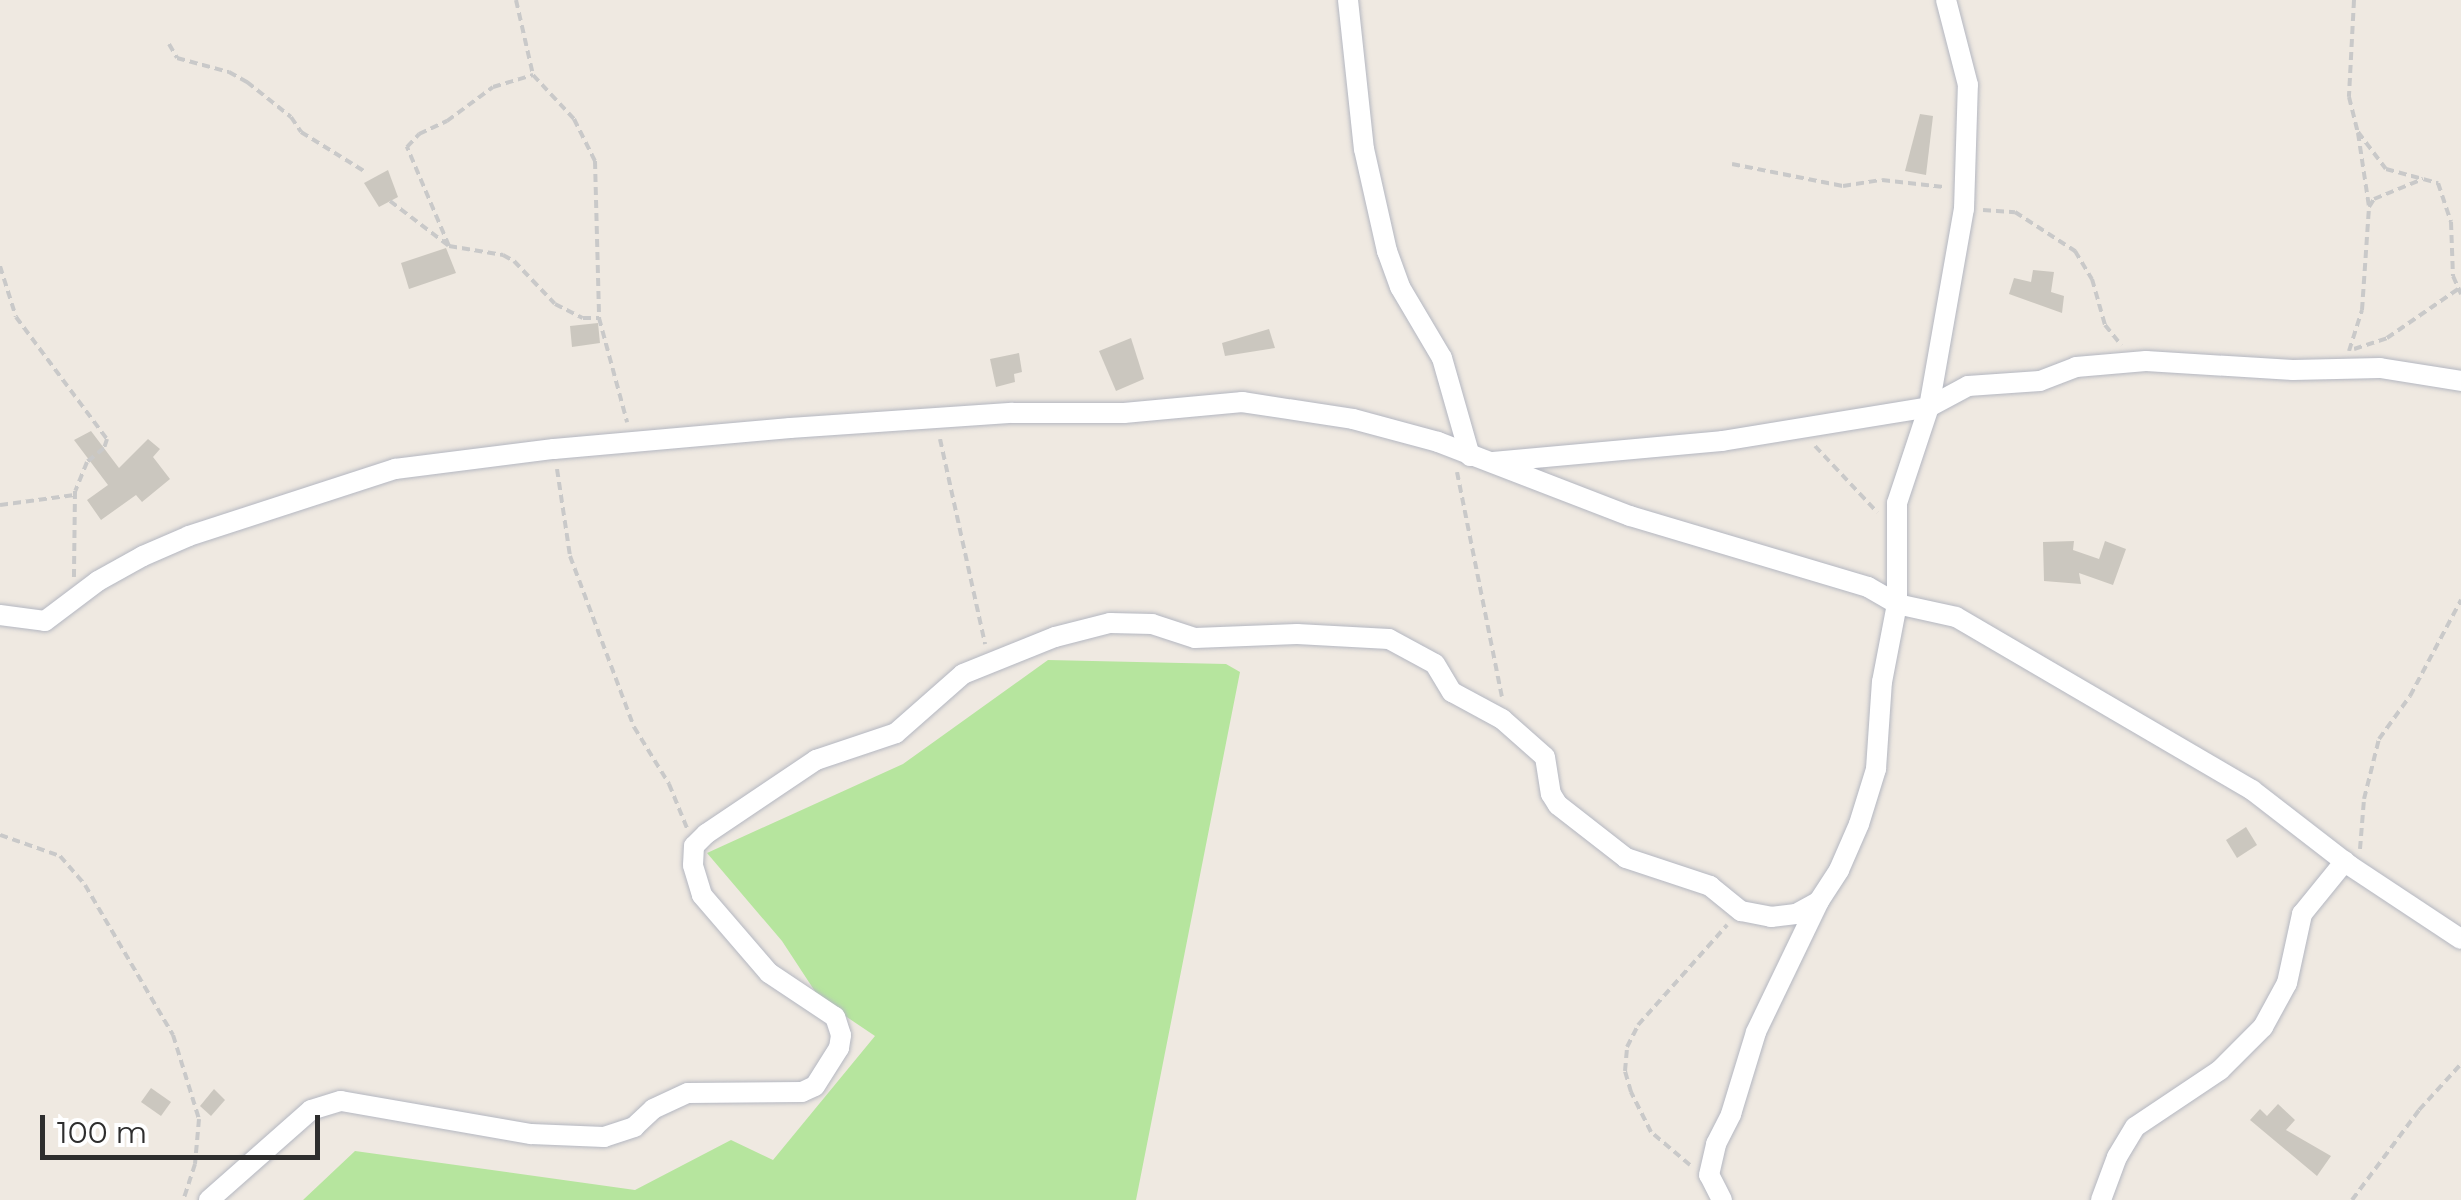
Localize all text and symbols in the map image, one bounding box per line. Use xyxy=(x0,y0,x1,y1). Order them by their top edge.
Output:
scale bar xyxy=(45,1095,325,1157)
text: 100 m xyxy=(57,1114,147,1151)

